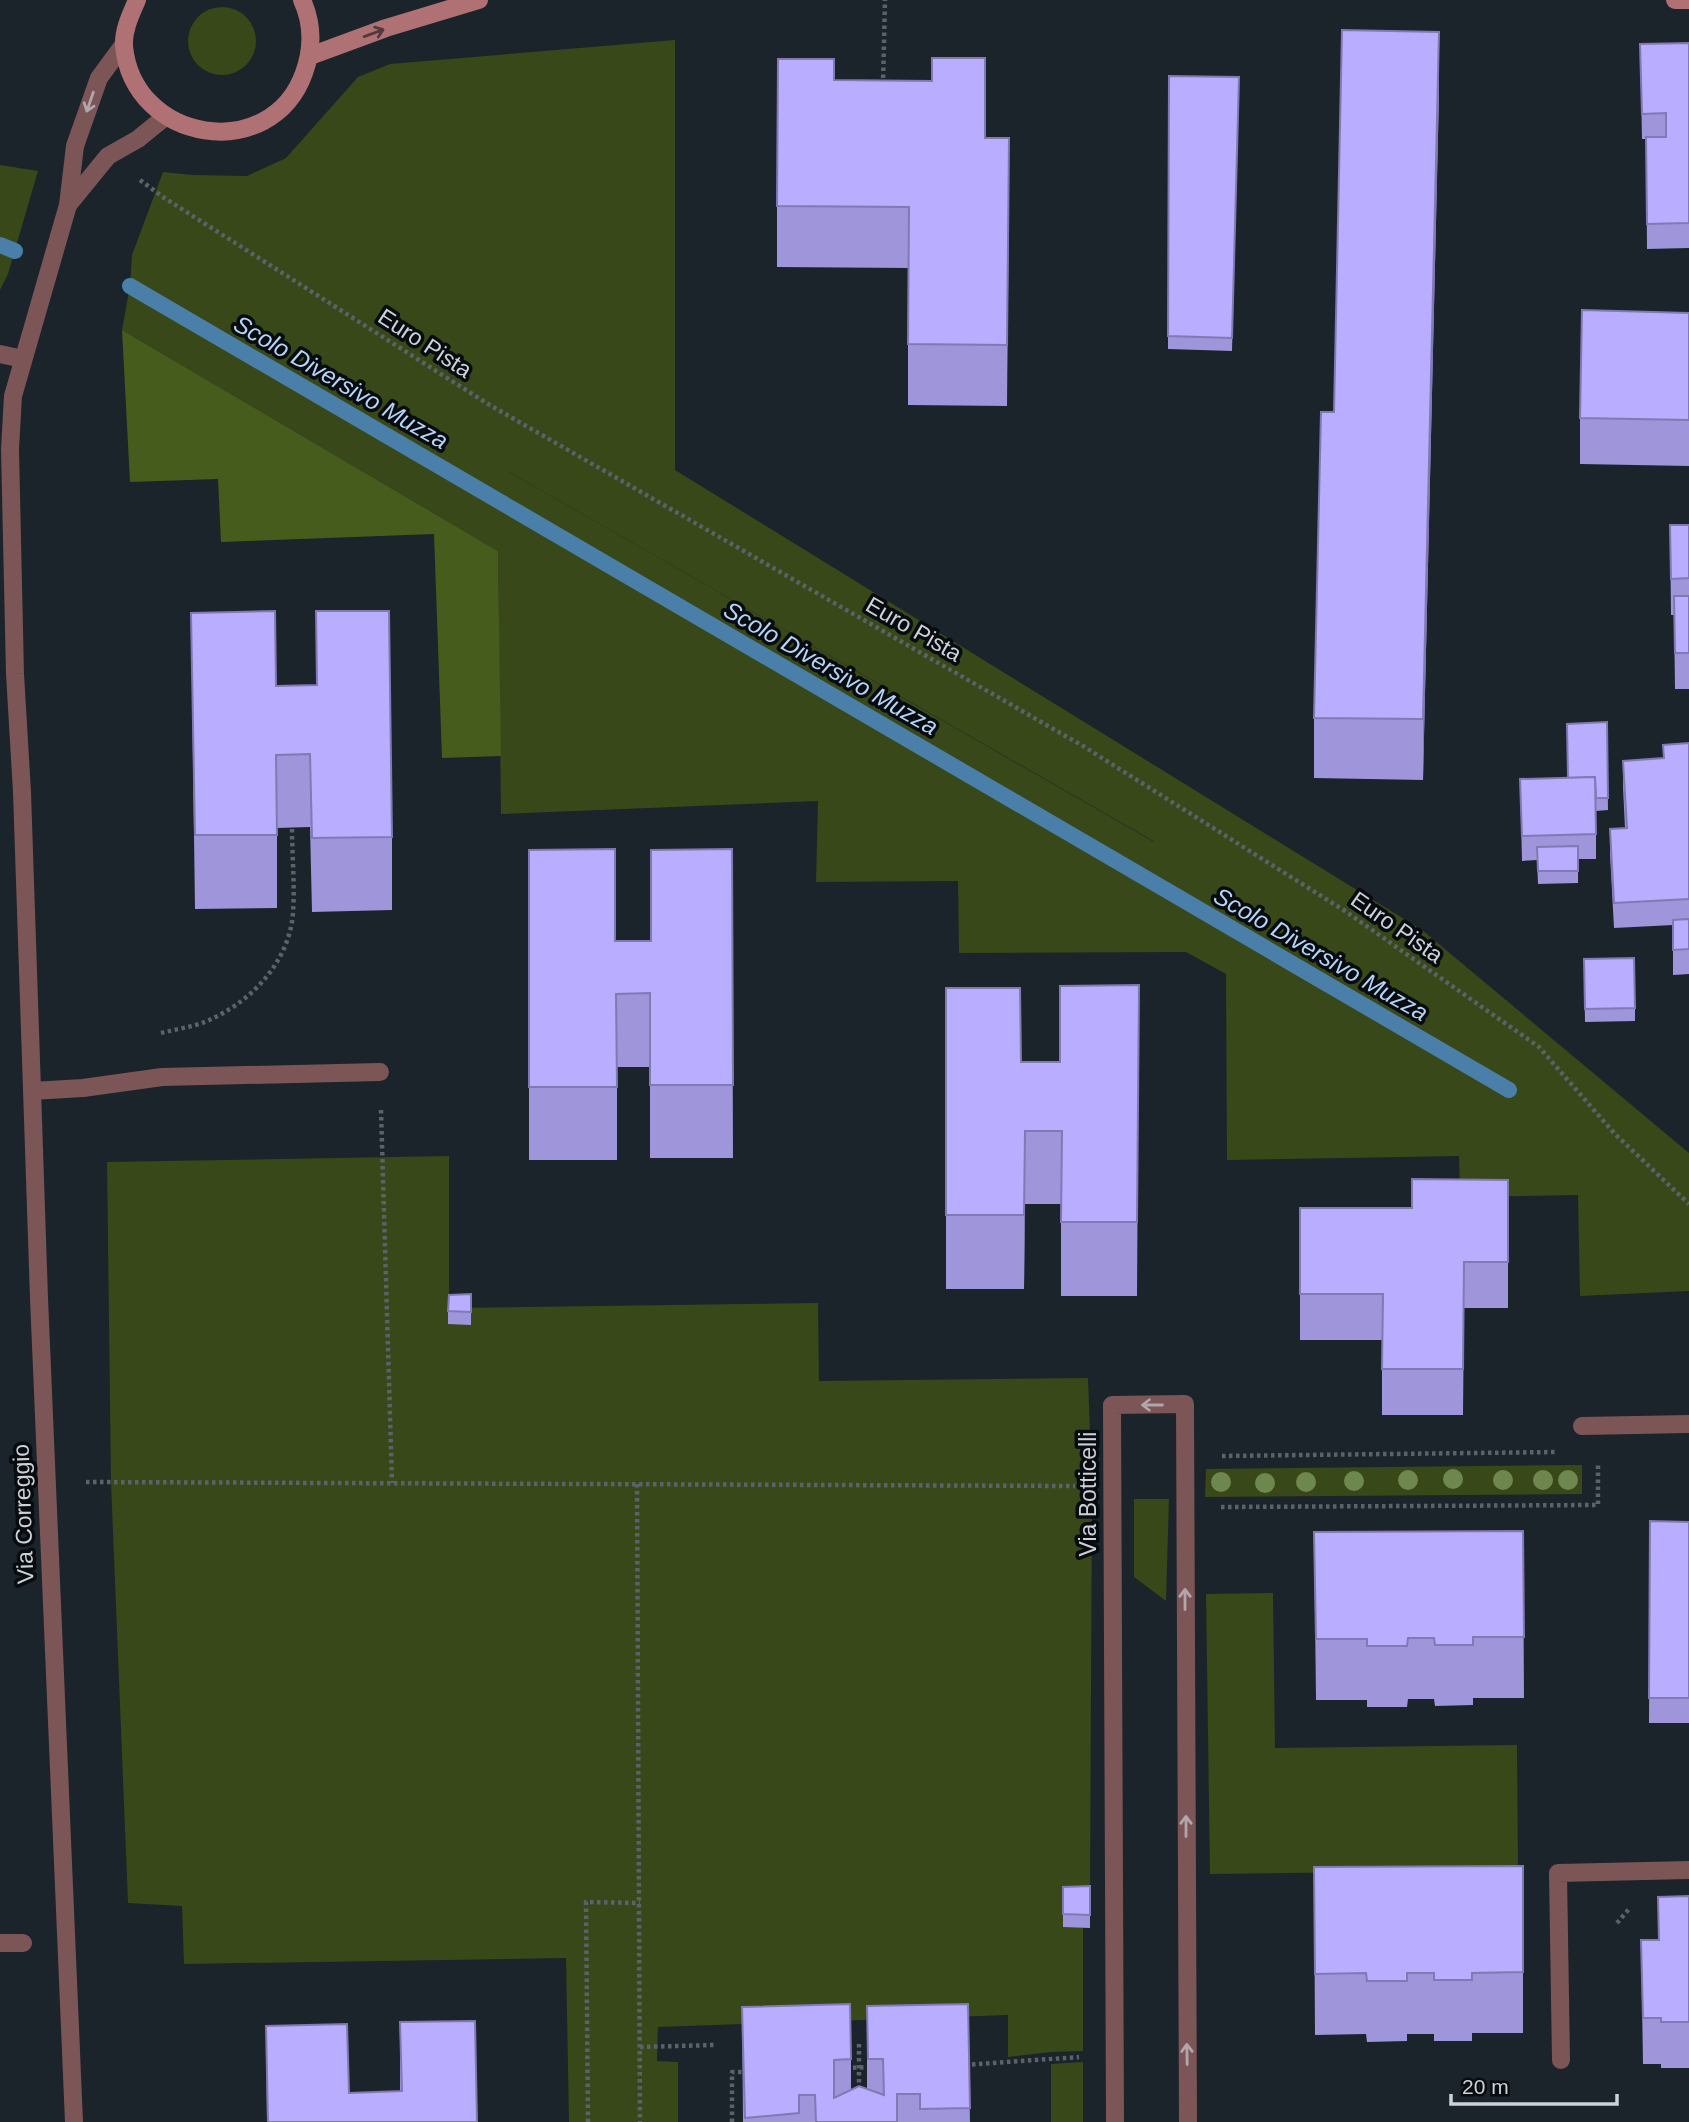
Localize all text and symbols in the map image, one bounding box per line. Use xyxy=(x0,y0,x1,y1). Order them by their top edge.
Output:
one-way arrow xyxy=(363,25,385,38)
one-way arrow xyxy=(83,91,95,113)
street label: Euro Pista xyxy=(373,303,477,383)
water label: Scolo Diversivo Muzza xyxy=(229,310,453,454)
street label: Euro Pista xyxy=(862,591,967,667)
water label: Scolo Diversivo Muzza xyxy=(719,596,943,740)
water label: Scolo Diversivo Muzza xyxy=(1209,882,1433,1026)
street label: Euro Pista xyxy=(1346,886,1448,968)
one-way arrow xyxy=(1141,1398,1164,1412)
street label: Via Botticelli xyxy=(1075,1432,1101,1556)
street label: Via Correggio xyxy=(8,1443,38,1585)
one-way arrow xyxy=(1178,1588,1192,1611)
one-way arrow xyxy=(1179,1815,1193,1838)
one-way arrow xyxy=(1181,2043,1194,2066)
scale bar xyxy=(1451,2062,1617,2106)
text: 20 m xyxy=(1462,2075,1509,2098)

